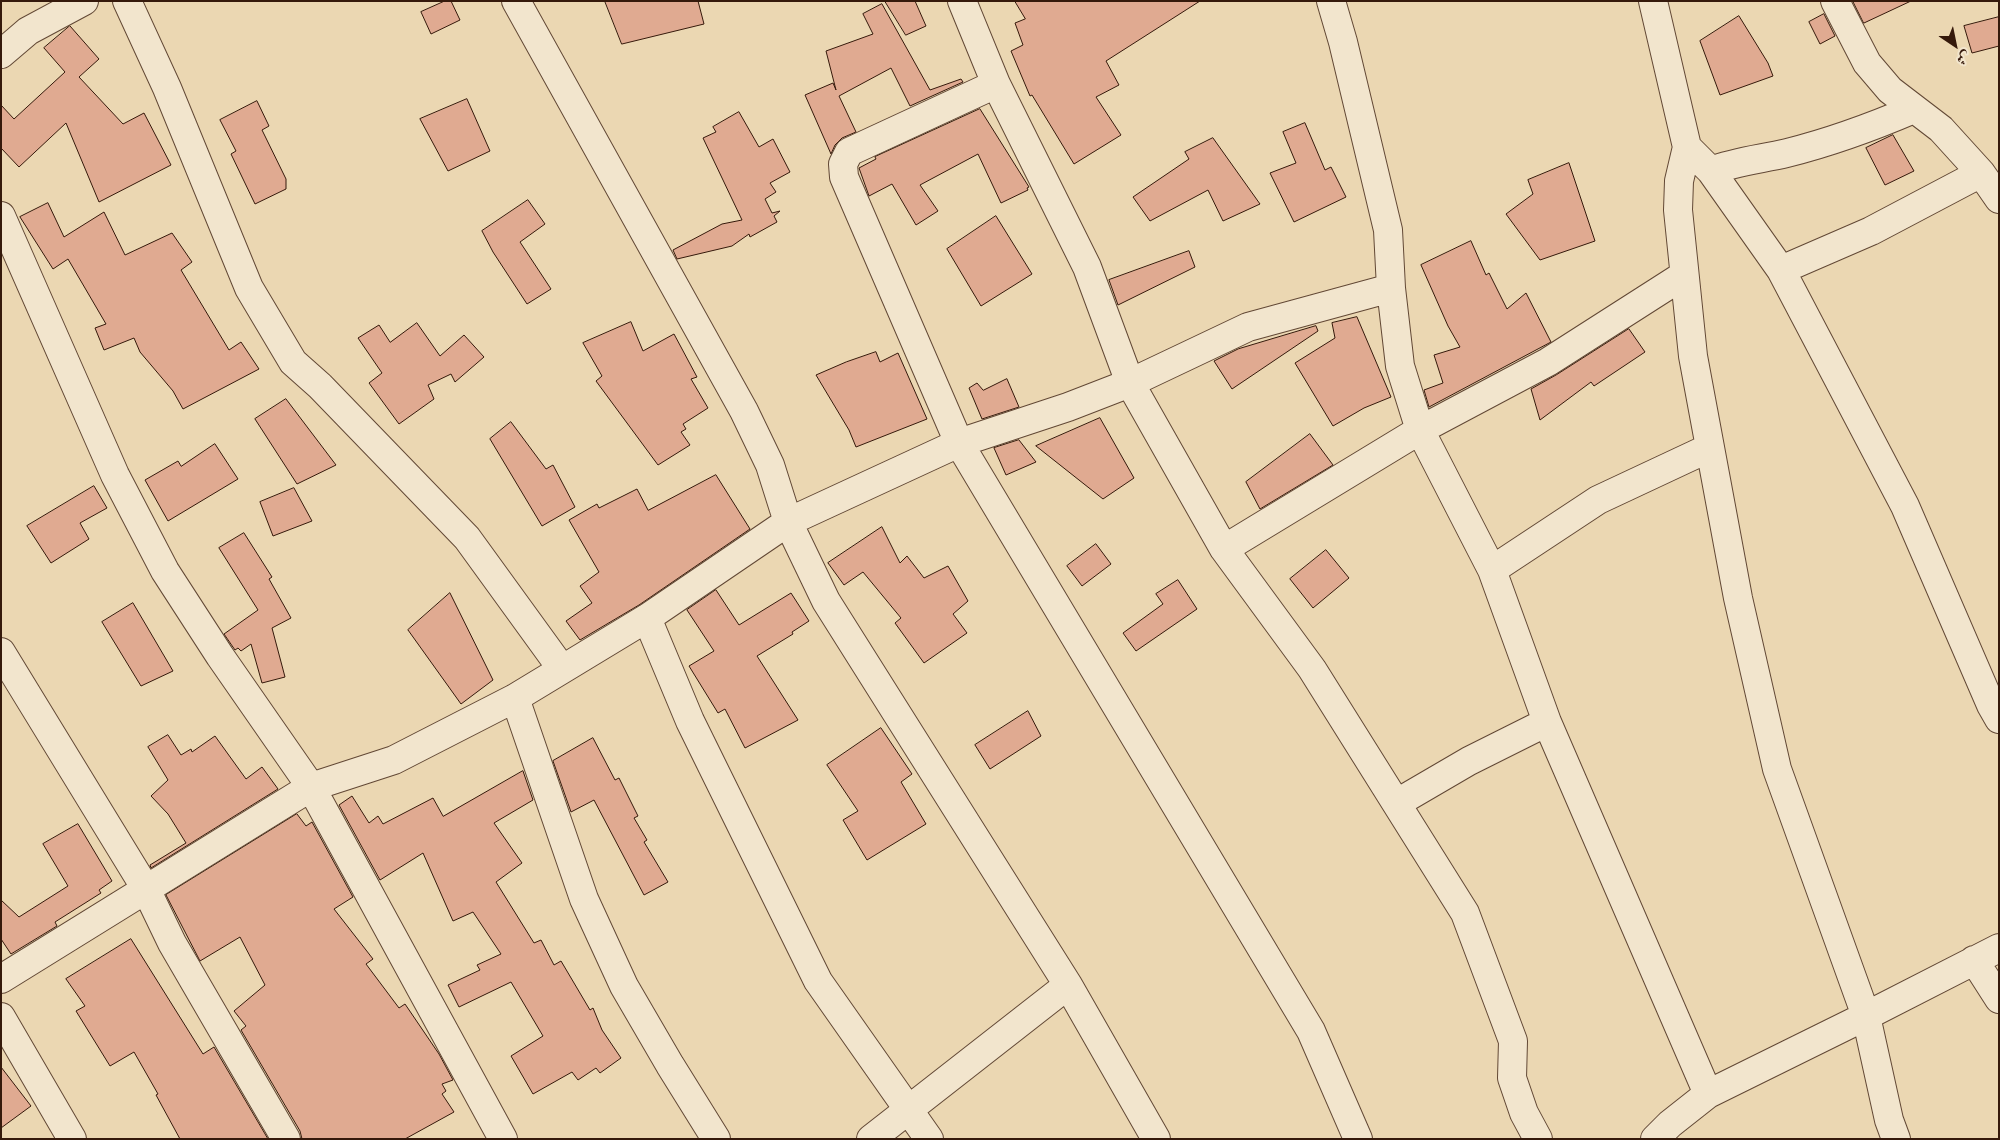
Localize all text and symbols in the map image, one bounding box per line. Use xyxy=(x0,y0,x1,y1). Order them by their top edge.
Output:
north arrow xyxy=(1930,20,1980,70)
text: ش xyxy=(1953,46,1975,70)

